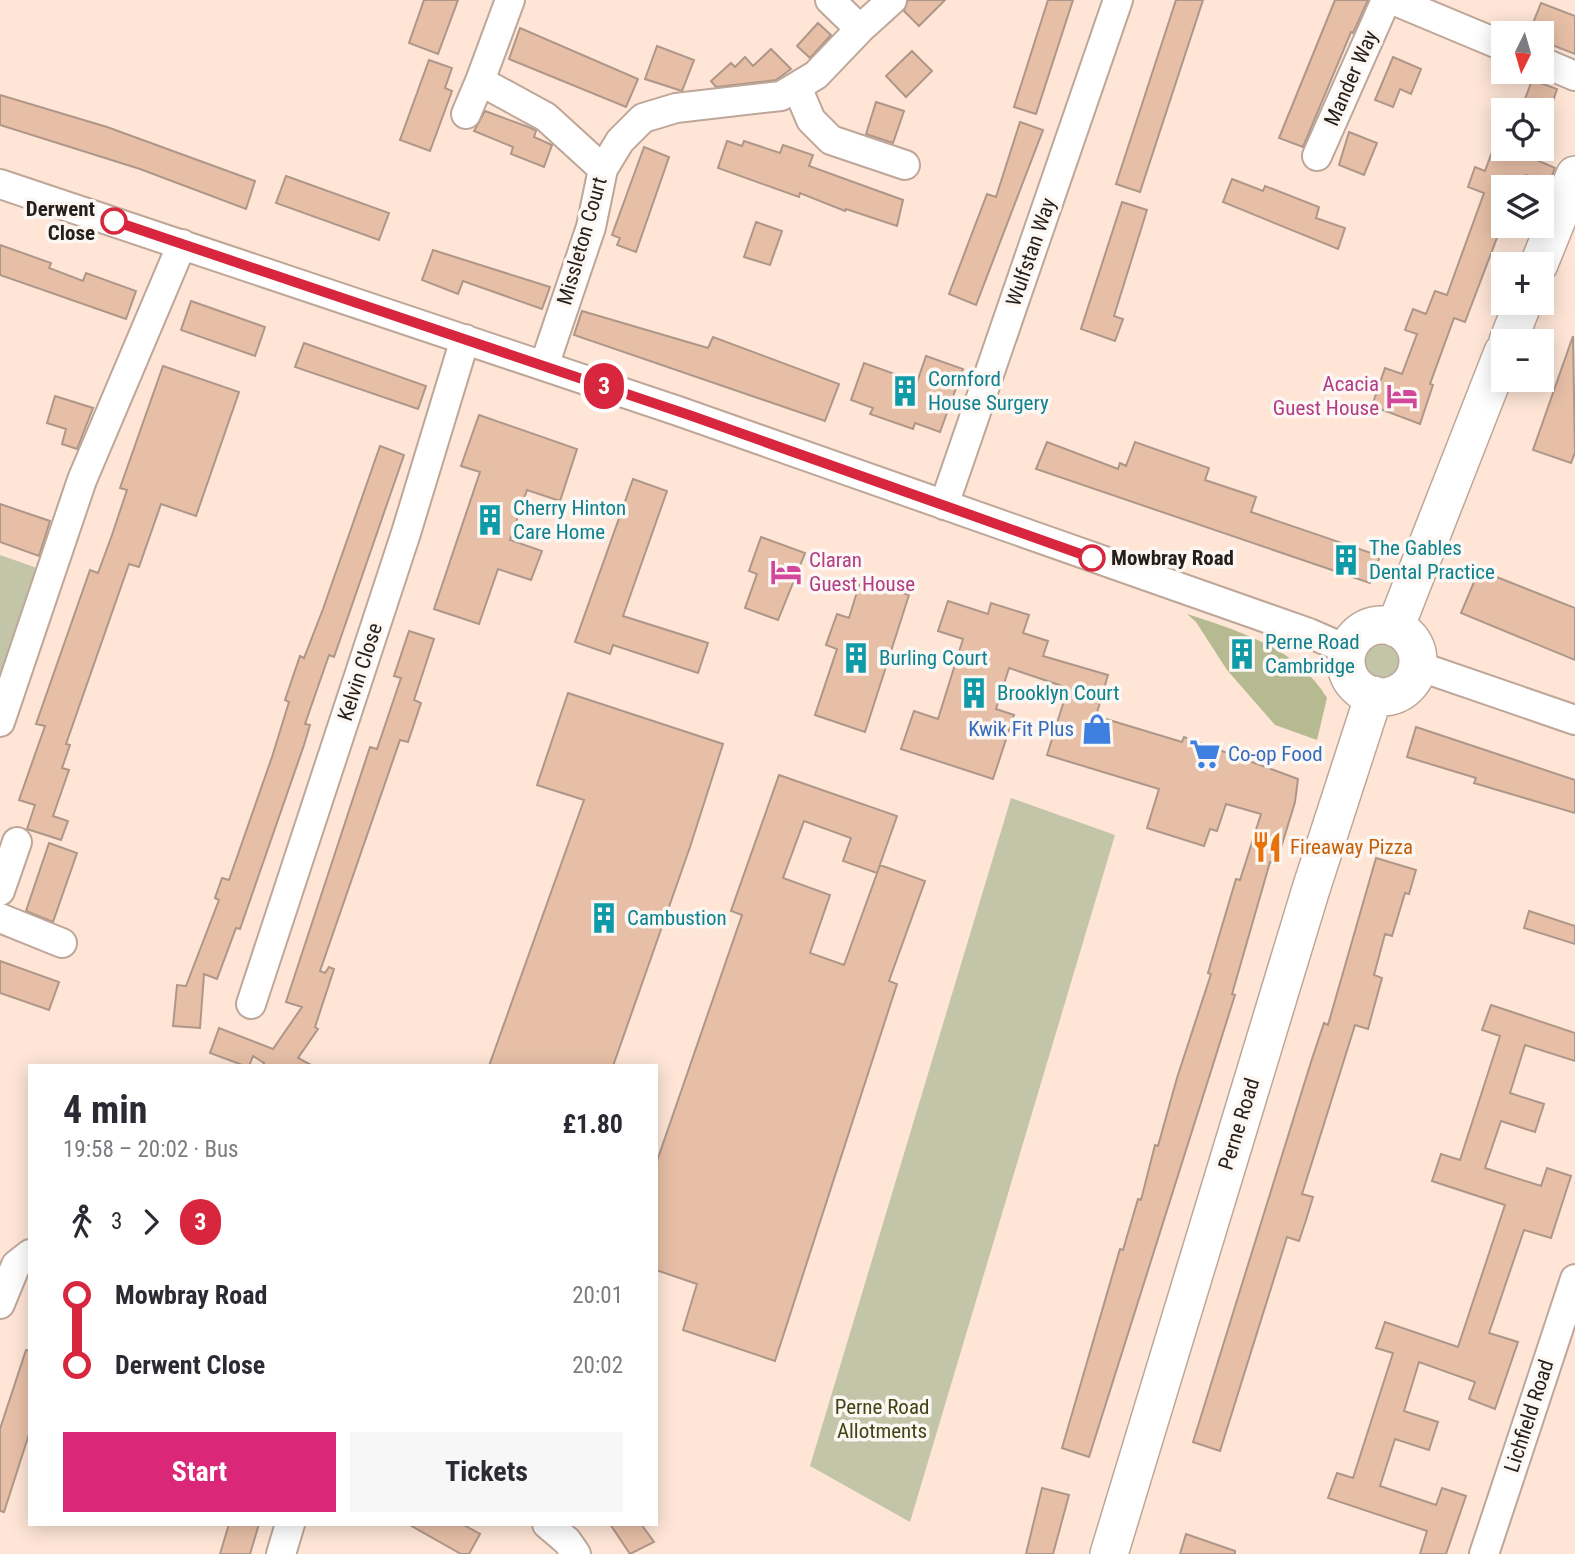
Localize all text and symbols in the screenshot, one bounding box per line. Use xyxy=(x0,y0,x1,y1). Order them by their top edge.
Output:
north arrow xyxy=(1491,21,1554,84)
map controls xyxy=(1491,21,1554,392)
street label: Mander Way xyxy=(1319,26,1383,129)
button: locate xyxy=(1491,98,1554,161)
street label: Missleton Court xyxy=(552,174,612,308)
button: layers xyxy=(1491,175,1554,238)
street label: Wulfstan Way xyxy=(1001,195,1061,309)
place label: Derwent Close xyxy=(26,197,95,245)
marker: Derwent Close xyxy=(101,208,127,234)
button: + xyxy=(1491,252,1554,315)
button: − xyxy=(1491,329,1554,392)
line badge: 3 xyxy=(581,363,627,409)
place label: Cornford House Surgery xyxy=(928,367,1049,415)
text: 3 xyxy=(598,372,610,400)
place label: Acacia Guest House xyxy=(1273,372,1379,420)
building icon: Cornford House Surgery xyxy=(888,374,922,408)
hotel icon: Acacia Guest House xyxy=(1385,379,1419,413)
place label: Cherry Hinton Care Home xyxy=(513,496,626,544)
building icon: Cherry Hinton Care Home xyxy=(473,503,507,537)
place label: The Gables Dental Practice xyxy=(1369,536,1495,584)
building icon: The Gables Dental Practice xyxy=(1329,543,1363,577)
marker: Mowbray Road xyxy=(1079,545,1105,571)
place label: Mowbray Road xyxy=(1111,546,1234,570)
place label: Claran Guest House xyxy=(809,548,915,596)
hotel icon: Claran Guest House xyxy=(769,555,803,589)
street label: Kelvin Close xyxy=(333,620,387,724)
place label: Perne Road Cambridge xyxy=(1265,630,1360,678)
building icon: Perne Road Cambridge xyxy=(1225,637,1259,671)
building icon: Burling Court xyxy=(839,641,873,675)
place label: Burling Court xyxy=(879,646,988,670)
building icon: Brooklyn Court xyxy=(957,676,991,710)
place label: Brooklyn Court xyxy=(997,681,1119,705)
shop icon: Kwik Fit Plus xyxy=(1080,712,1114,746)
place label: Kwik Fit Plus xyxy=(968,717,1074,741)
supermarket icon: Co-op Food xyxy=(1188,737,1222,771)
place label: Co-op Food xyxy=(1228,742,1323,766)
restaurant icon: Fireaway Pizza xyxy=(1250,830,1284,864)
place label: Fireaway Pizza xyxy=(1290,835,1413,859)
building icon: Cambustion xyxy=(587,901,621,935)
place label: Cambustion xyxy=(627,906,727,930)
street label: Perne Road xyxy=(1214,1075,1264,1173)
text: 4 min xyxy=(63,1088,147,1132)
text: £1.80 xyxy=(562,1109,623,1139)
text: 19:58 – 20:02 · Bus xyxy=(63,1136,239,1163)
icon: walk xyxy=(63,1203,101,1241)
icon: forward xyxy=(132,1203,170,1241)
text: 3 xyxy=(111,1208,122,1235)
text: 3 xyxy=(194,1208,207,1236)
text: Mowbray Road xyxy=(115,1280,267,1310)
text: 20:01 xyxy=(572,1282,623,1309)
text: Derwent Close xyxy=(115,1350,265,1380)
text: 20:02 xyxy=(572,1352,623,1379)
street label: Lichfield Road xyxy=(1500,1357,1558,1475)
park label: Perne Road Allotments xyxy=(835,1395,929,1443)
button: Start xyxy=(63,1432,336,1512)
button: Tickets xyxy=(350,1432,623,1512)

